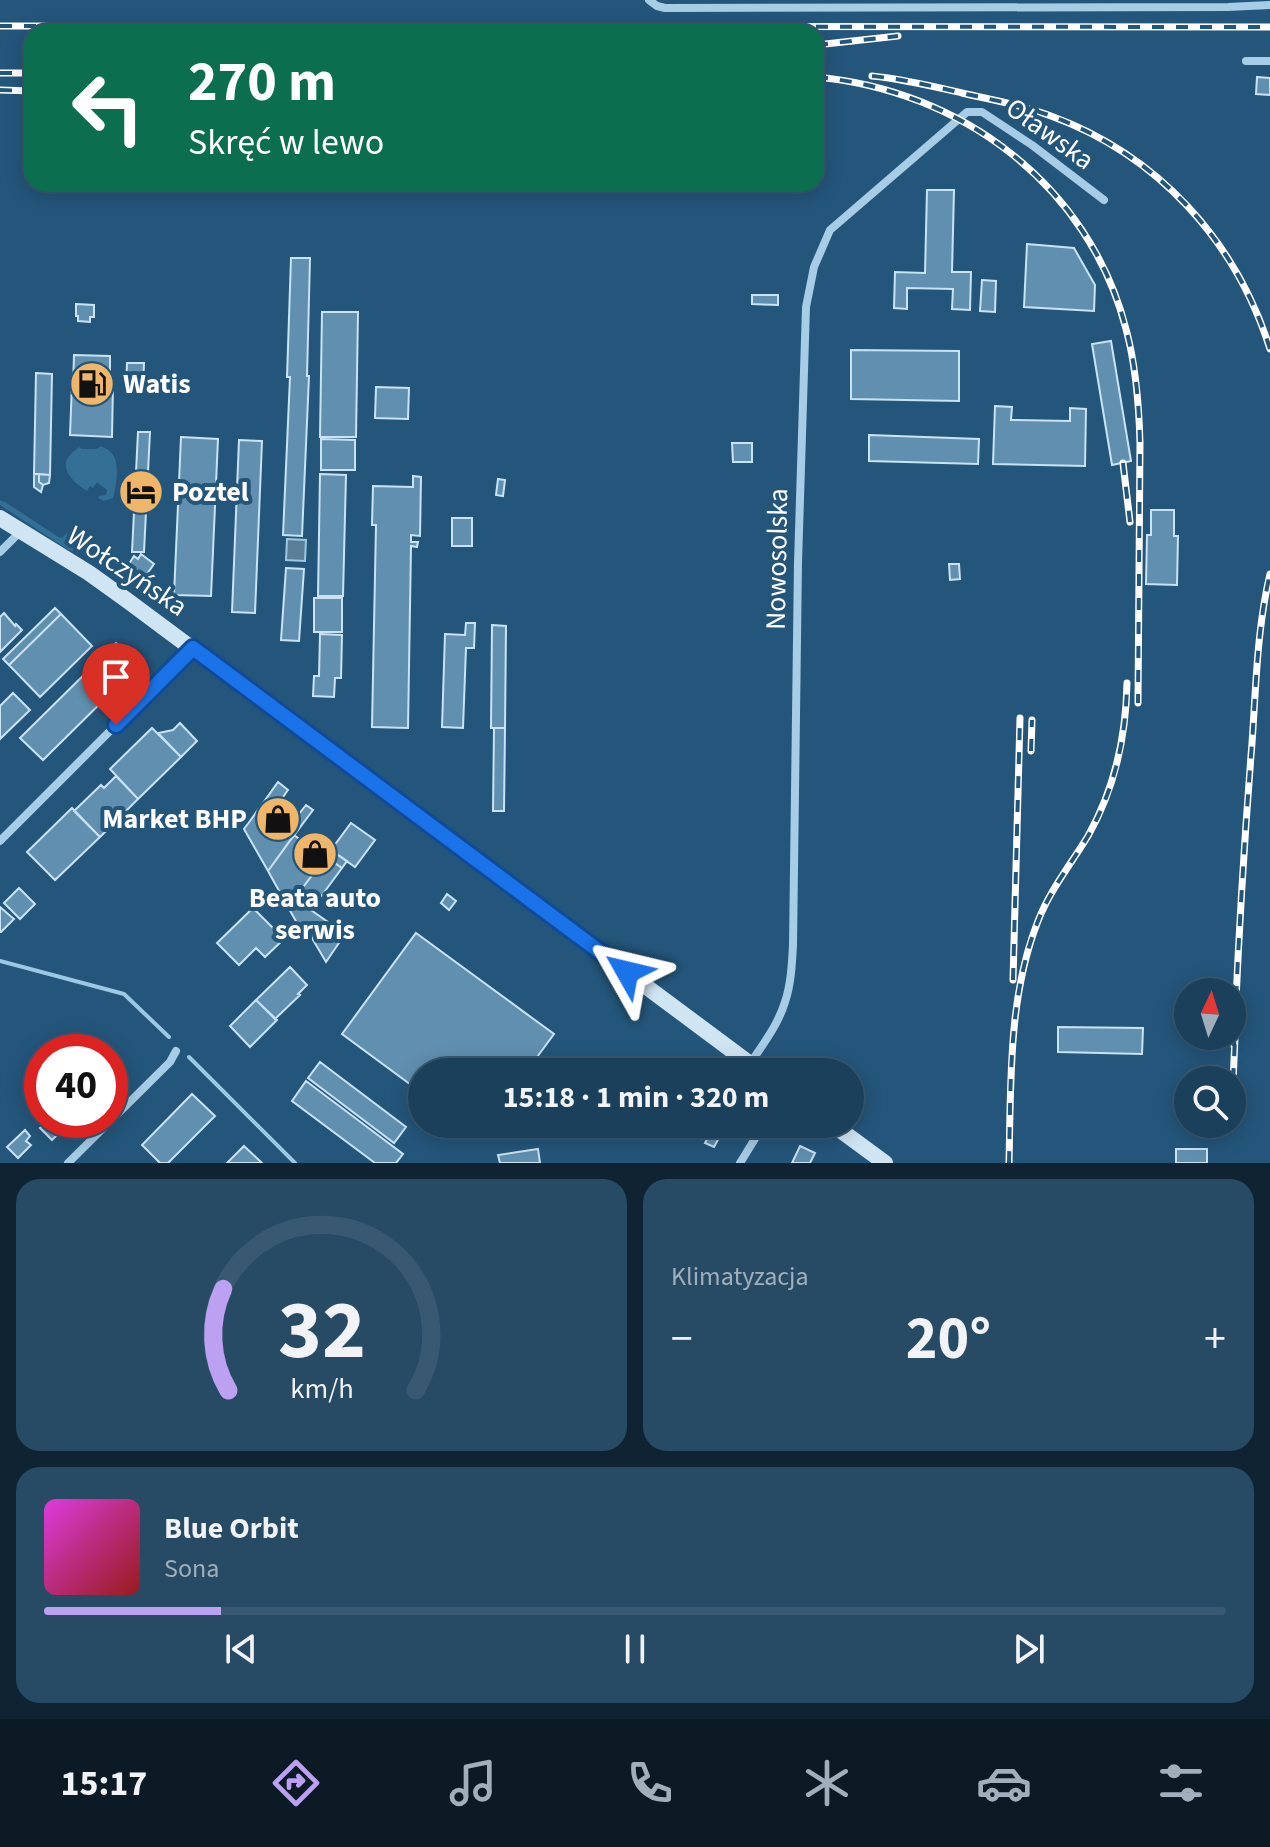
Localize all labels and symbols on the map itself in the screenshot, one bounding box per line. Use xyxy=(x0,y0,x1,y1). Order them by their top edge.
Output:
street label: Oławska xyxy=(998,88,1102,180)
fuel station icon: Watis xyxy=(68,360,116,408)
place label: Watis xyxy=(123,364,191,404)
hotel icon: Poztel xyxy=(117,468,165,516)
place label: Poztel xyxy=(172,472,249,512)
street label: Nowosolska xyxy=(756,488,798,630)
street label: Wołczyńska xyxy=(59,516,195,626)
pin xyxy=(82,643,150,725)
shop icon: Market BHP xyxy=(254,795,302,843)
place label: Market BHP xyxy=(102,799,247,839)
shop icon: Beata auto serwis xyxy=(291,830,339,878)
place label: Beata auto serwis xyxy=(249,878,381,950)
position arrow xyxy=(585,930,669,1014)
north arrow xyxy=(1174,978,1246,1050)
speed limit sign: 40 xyxy=(24,1034,128,1138)

